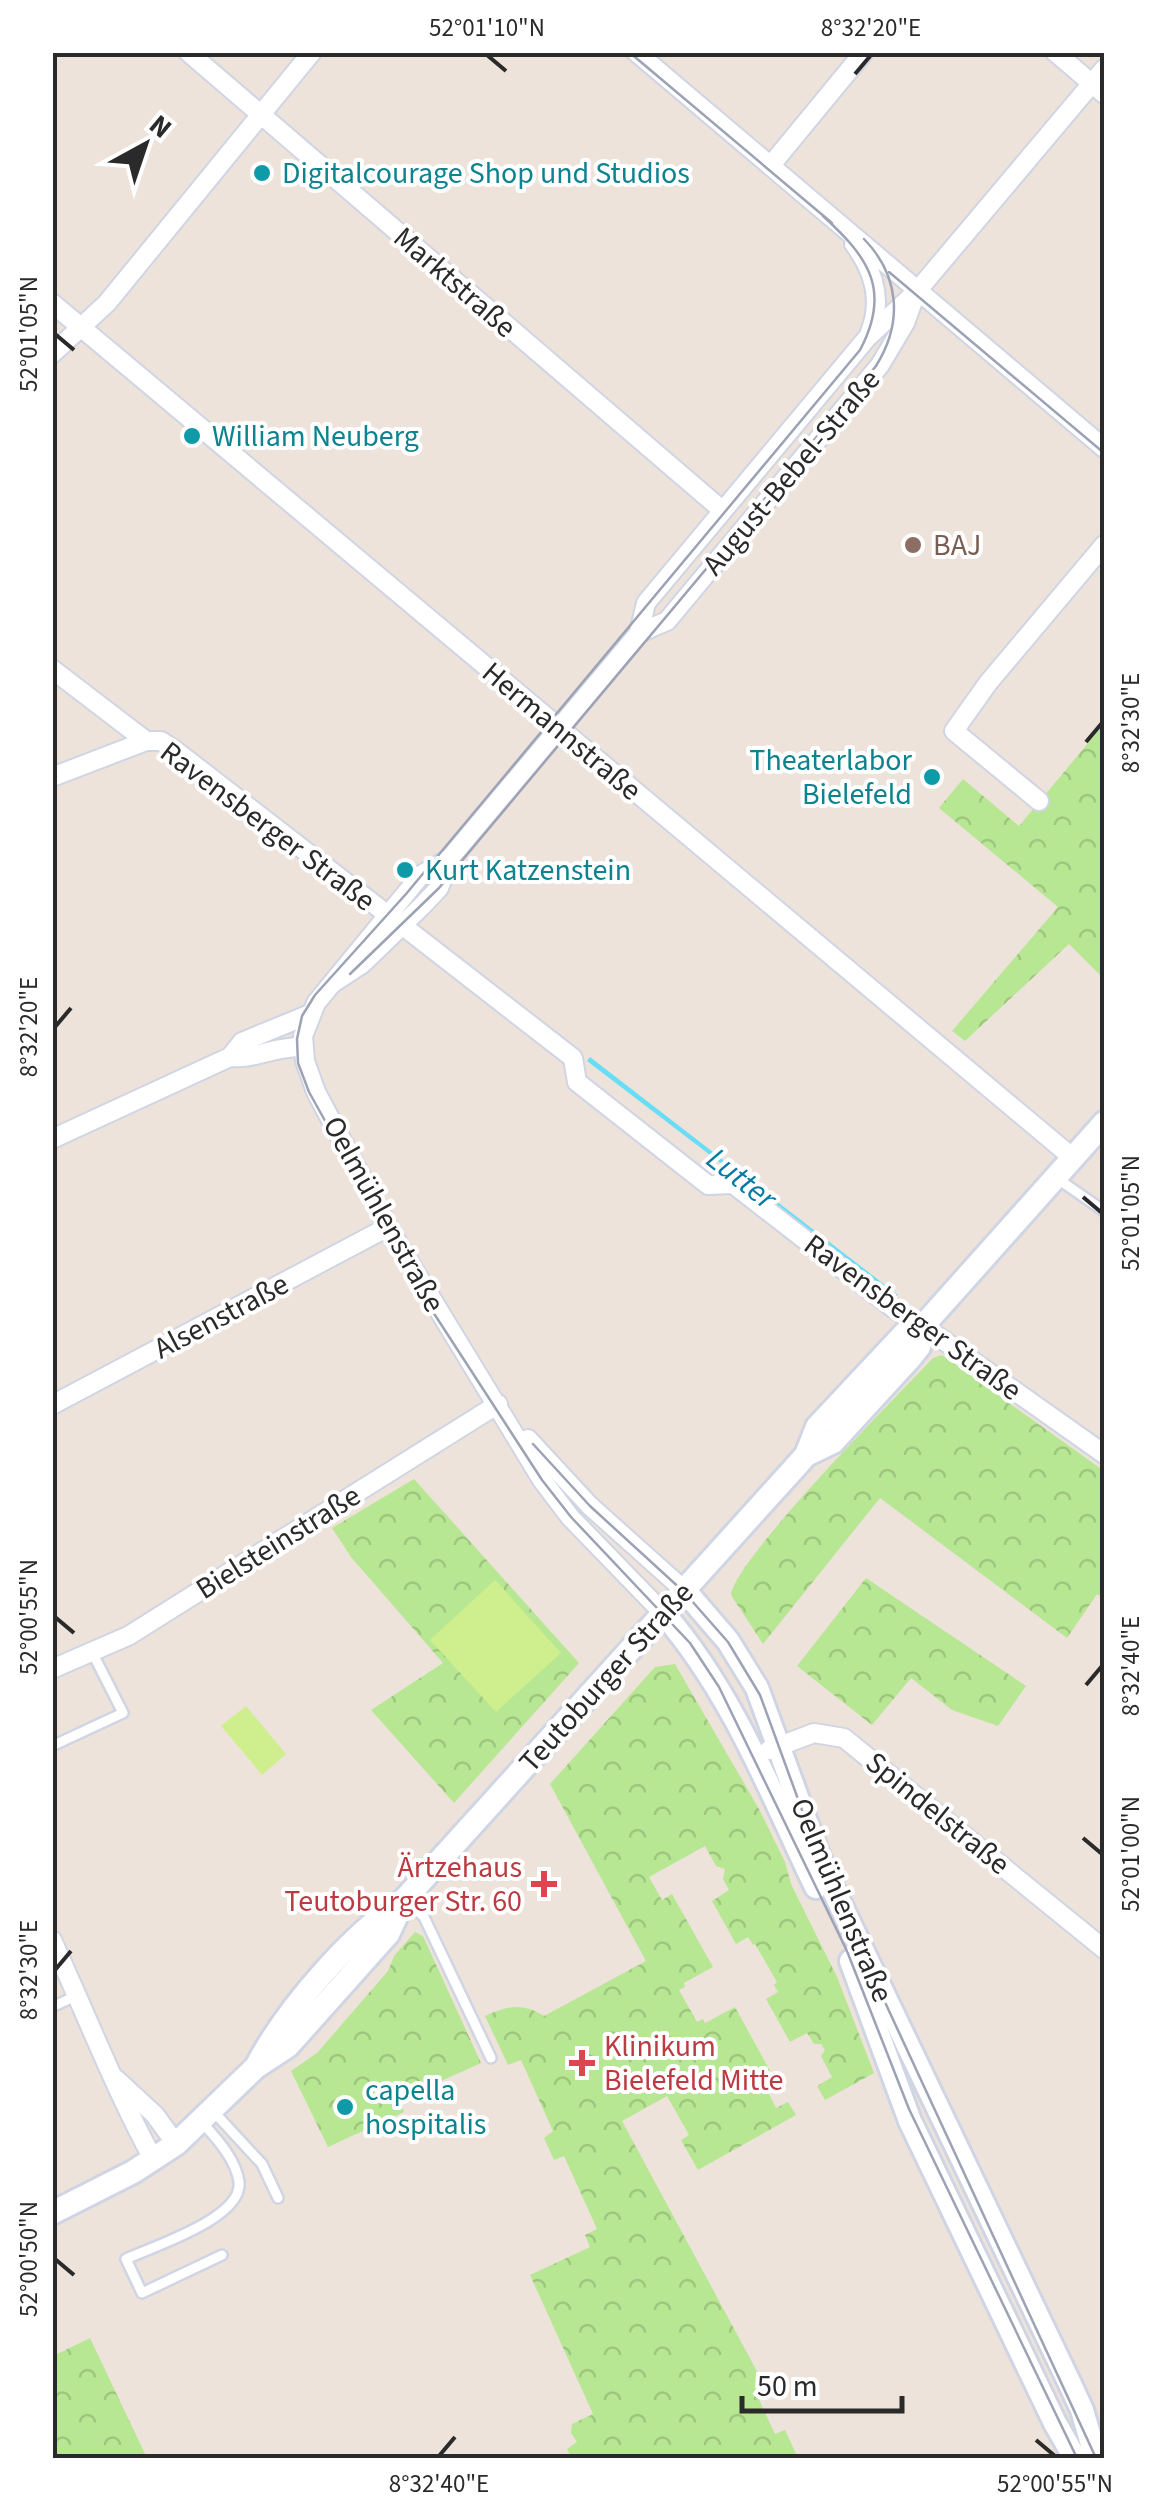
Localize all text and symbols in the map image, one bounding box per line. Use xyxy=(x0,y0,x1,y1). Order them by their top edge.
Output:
text: 52°01'10"N xyxy=(429,10,545,46)
text: 8°32'20"E xyxy=(821,10,921,46)
north arrow xyxy=(95,95,195,195)
text: N xyxy=(140,105,180,148)
place label: Digitalcourage Shop und Studios xyxy=(282,152,690,195)
marker: Digitalcourage Shop und Studios xyxy=(251,162,273,184)
street label: Marktstraße xyxy=(384,217,526,348)
text: 52°01'05"N xyxy=(11,276,47,392)
street label: August-Bebel-Straße xyxy=(692,360,891,585)
place label: William Neuberg xyxy=(212,415,419,458)
marker: William Neuberg xyxy=(181,425,203,447)
place label: BAJ xyxy=(933,524,981,567)
marker: BAJ xyxy=(902,534,924,556)
street label: Hermannstraße xyxy=(472,652,651,811)
text: 8°32'30"E xyxy=(1113,673,1149,773)
street label: Ravensberger Straße xyxy=(151,731,384,922)
place label: Theaterlabor Bielefeld xyxy=(749,739,913,816)
marker: Theaterlabor Bielefeld xyxy=(921,766,943,788)
place label: Kurt Katzenstein xyxy=(425,849,631,892)
marker: Kurt Katzenstein xyxy=(394,859,416,881)
text: 8°32'20"E xyxy=(11,977,47,1077)
street label: Oelmühlenstraße xyxy=(312,1108,455,1320)
water label: Lutter xyxy=(697,1137,788,1222)
text: 52°01'05"N xyxy=(1113,1155,1149,1271)
street label: Ravensberger Straße xyxy=(795,1224,1030,1411)
street label: Alsenstraße xyxy=(146,1263,296,1370)
street label: Bielsteinstraße xyxy=(188,1475,369,1610)
text: 52°00'55"N xyxy=(11,1559,47,1675)
street label: Teutoburger Straße xyxy=(509,1573,704,1782)
text: 8°32'40"E xyxy=(1113,1616,1149,1716)
street label: Spindelstraße xyxy=(856,1742,1019,1885)
street label: Oelmühlenstraße xyxy=(779,1791,904,2009)
text: 52°01'00"N xyxy=(1113,1796,1149,1912)
place label: Ärtzehaus Teutoburger Str. 60 xyxy=(284,1846,522,1923)
marker: Ärtzehaus Teutoburger Str. 60 xyxy=(531,1871,557,1897)
text: 8°32'30"E xyxy=(11,1920,47,2020)
place label: Klinikum Bielefeld Mitte xyxy=(604,2025,783,2102)
marker: Klinikum Bielefeld Mitte xyxy=(569,2050,595,2076)
place label: capella hospitalis xyxy=(365,2069,486,2146)
marker: capella hospitalis xyxy=(334,2096,356,2118)
text: 52°00'50"N xyxy=(11,2201,47,2317)
scale bar xyxy=(742,2351,902,2413)
text: 50 m xyxy=(757,2365,818,2408)
text: 8°32'40"E xyxy=(389,2466,489,2502)
text: 52°00'55"N xyxy=(997,2466,1113,2502)

